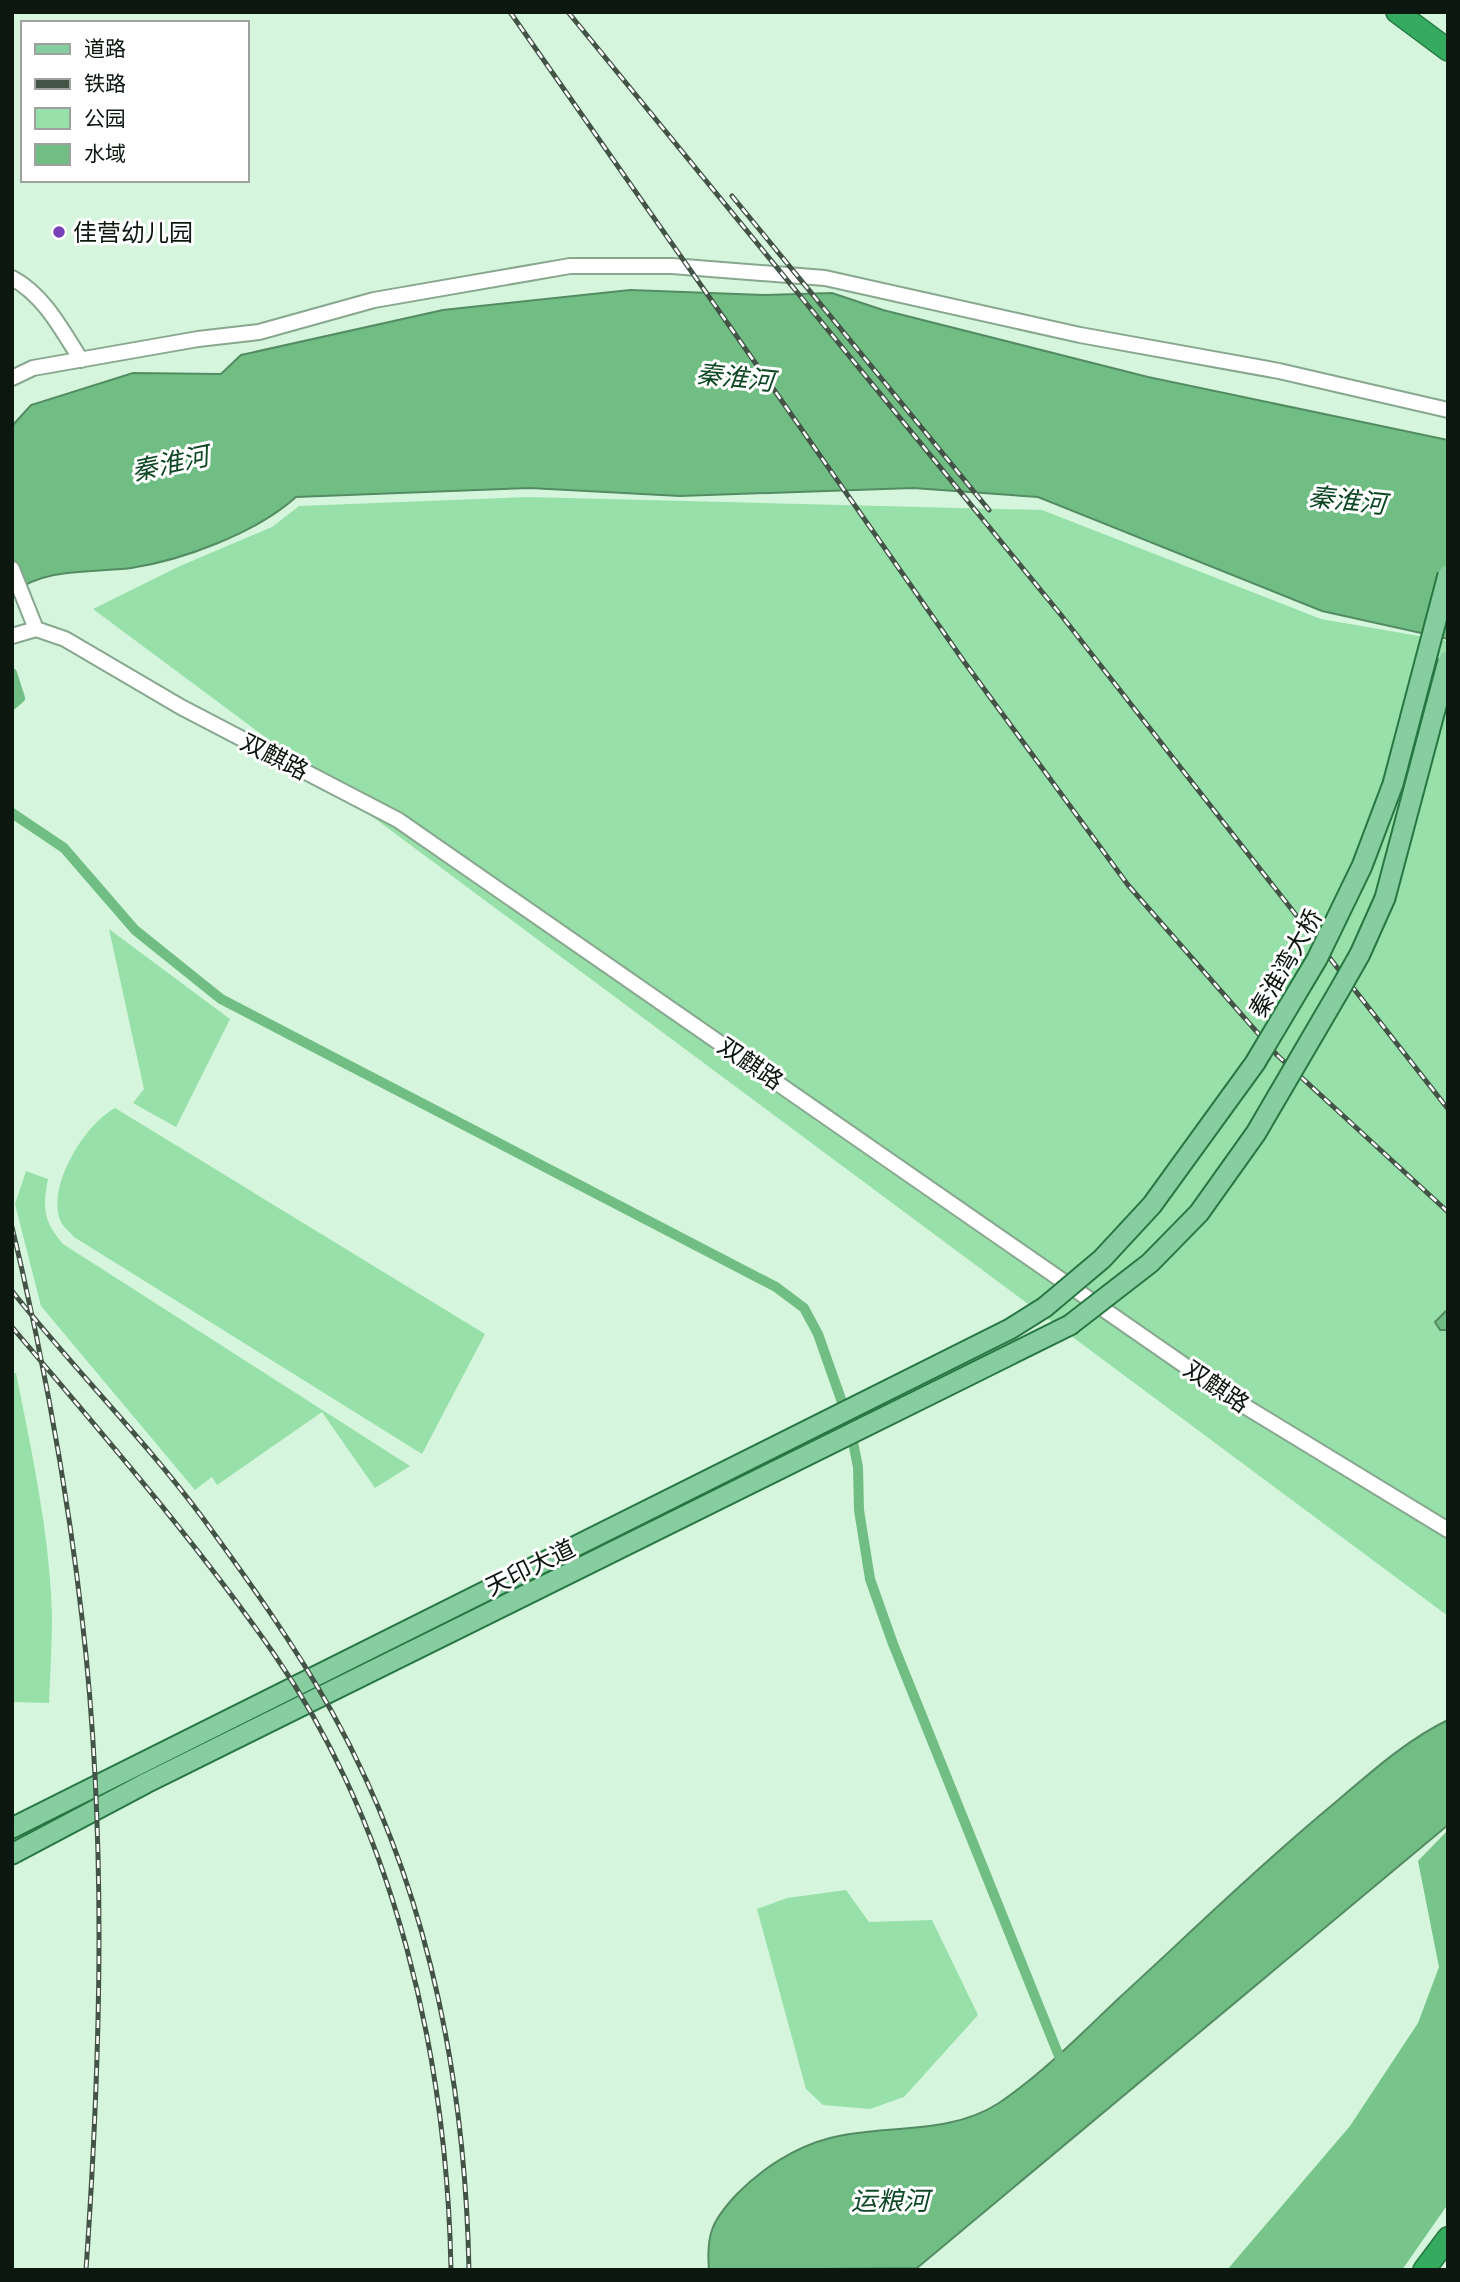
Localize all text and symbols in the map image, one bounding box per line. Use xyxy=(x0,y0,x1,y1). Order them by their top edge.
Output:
legend xyxy=(21,21,248,182)
text: 道路 xyxy=(84,36,126,61)
text: 铁路 xyxy=(84,71,126,96)
text: 公园 xyxy=(84,106,126,131)
text: 水域 xyxy=(84,141,126,166)
place label: 佳营幼儿园 xyxy=(73,218,193,246)
marker: 佳营幼儿园 xyxy=(51,224,67,240)
water label: 秦淮河 xyxy=(695,358,780,397)
water label: 秦淮河 xyxy=(129,439,216,486)
water label: 秦淮河 xyxy=(1307,481,1392,520)
street label: 双麒路 xyxy=(237,727,313,785)
street label: 秦淮湾大桥 xyxy=(1243,904,1327,1022)
street label: 双麒路 xyxy=(713,1031,789,1095)
street label: 双麒路 xyxy=(1179,1354,1255,1418)
street label: 天印大道 xyxy=(481,1533,579,1601)
water label: 运粮河 xyxy=(851,2185,934,2216)

